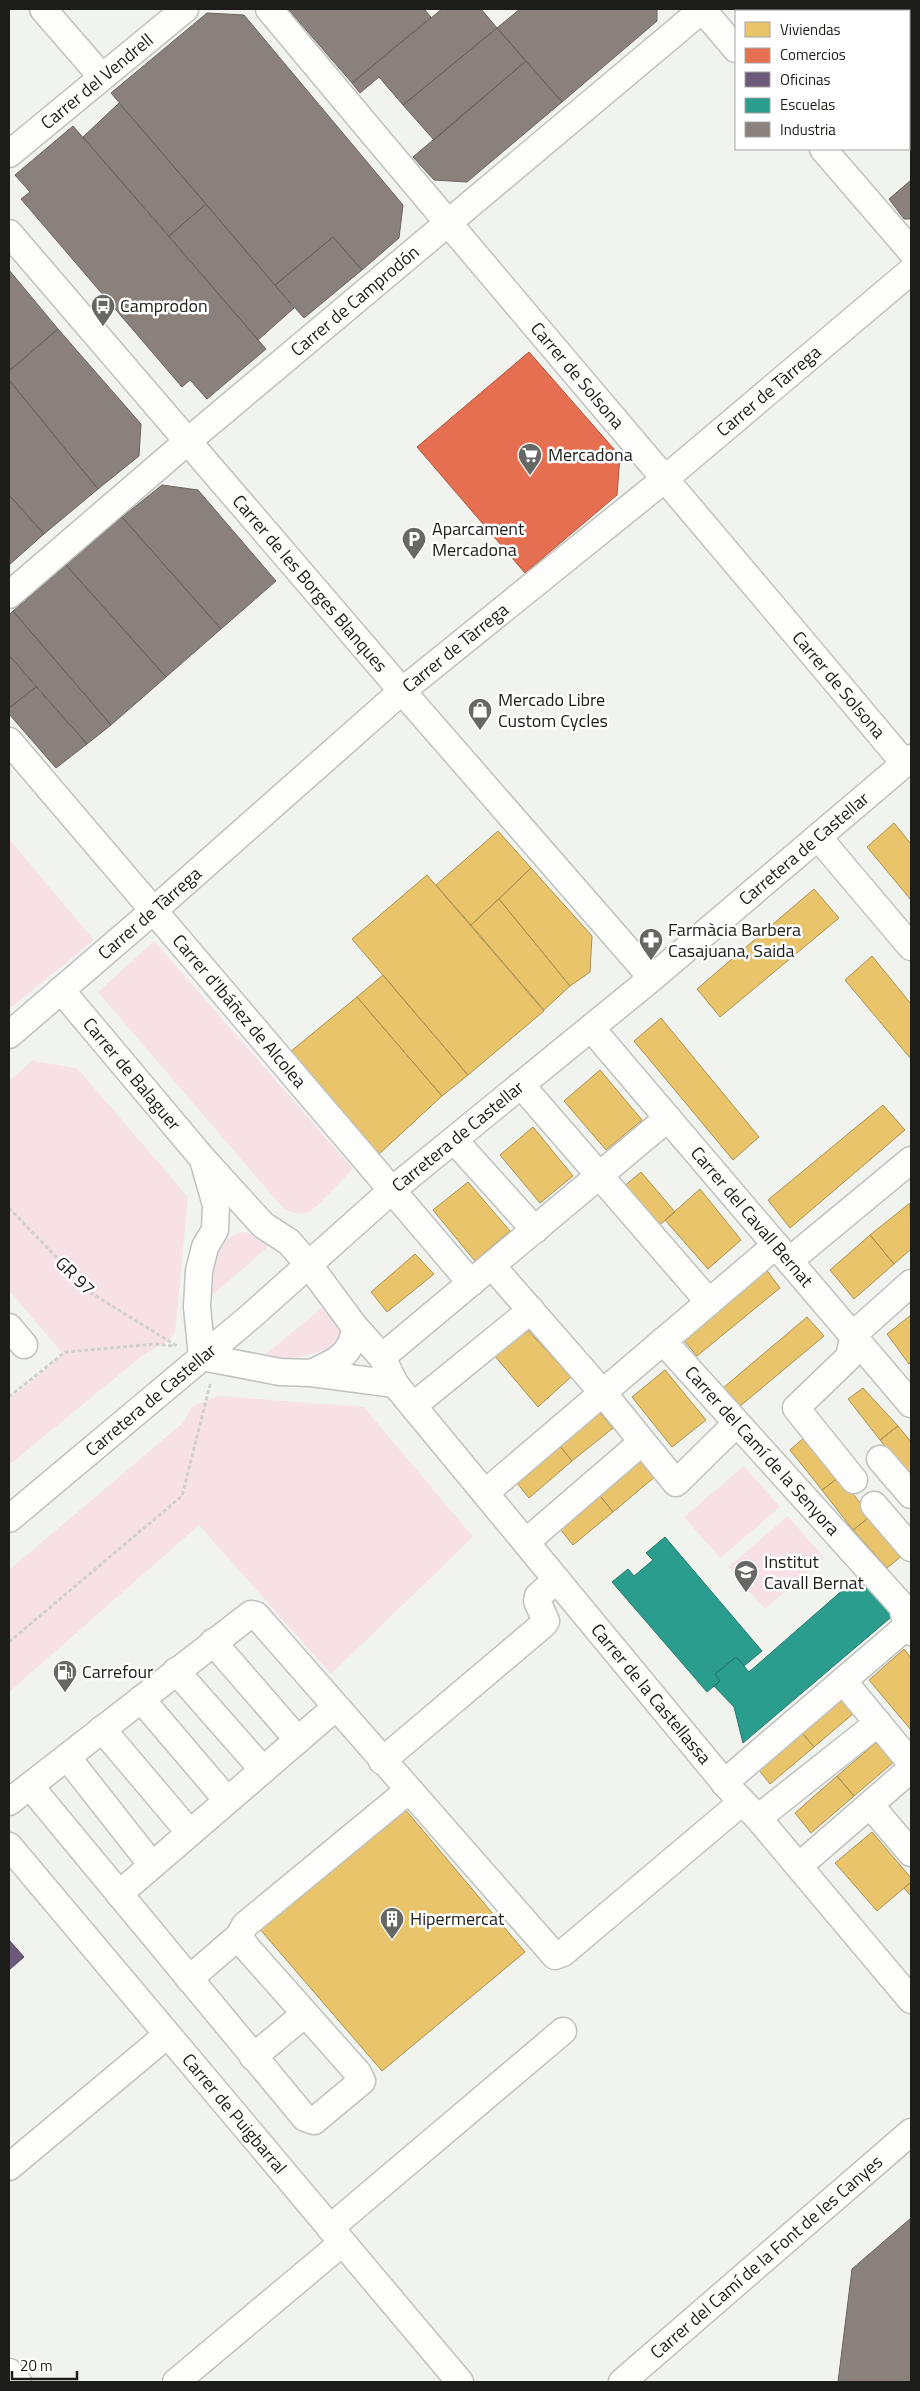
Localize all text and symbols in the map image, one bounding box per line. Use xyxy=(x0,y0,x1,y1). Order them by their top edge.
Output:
legend xyxy=(735,10,910,150)
text: Viviendas xyxy=(780,18,841,41)
street label: Carrer del Vendrell xyxy=(34,27,159,136)
text: Comercios xyxy=(780,43,846,66)
text: Oficinas xyxy=(780,68,831,91)
text: Escuelas xyxy=(780,93,835,116)
text: Industria xyxy=(780,118,836,141)
street label: Carrer de Camprodón xyxy=(284,239,425,363)
place label: Camprodon xyxy=(120,292,208,319)
bus stop icon: Camprodon xyxy=(90,293,116,327)
street label: Carrer de Solsona xyxy=(524,316,631,435)
street label: Carrer de Tàrrega xyxy=(710,339,827,443)
place label: Mercadona xyxy=(548,441,633,468)
supermarket icon: Mercadona xyxy=(517,442,543,476)
street label: Carrer de les Borges Blanques xyxy=(226,489,394,678)
place label: Aparcament Mercadona xyxy=(432,515,525,563)
parking icon: Aparcament Mercadona xyxy=(401,526,427,560)
street label: Carrer de Tàrrega xyxy=(396,596,514,699)
street label: Carrer de Solsona xyxy=(786,625,892,744)
place label: Mercado Libre Custom Cycles xyxy=(498,686,608,734)
shop icon: Mercado Libre Custom Cycles xyxy=(467,697,493,731)
street label: Carretera de Castellar xyxy=(733,785,875,912)
street label: Carrer de Tàrrega xyxy=(92,860,207,966)
place label: Farmàcia Barbera Casajuana, Saida xyxy=(668,916,801,964)
pharmacy icon: Farmàcia Barbera Casajuana, Saida xyxy=(638,927,664,961)
street label: Carrer d'Ibáñez de Alcolea xyxy=(166,928,313,1094)
street label: Carrer de Balaguer xyxy=(77,1011,188,1136)
street label: Carretera de Castellar xyxy=(386,1074,530,1198)
street label: Carrer del Cavall Bernat xyxy=(684,1140,820,1293)
street label: GR 97 xyxy=(49,1250,101,1301)
street label: Carretera de Castellar xyxy=(79,1337,222,1463)
street label: Carrer del Camí de la Senyora xyxy=(679,1360,846,1541)
place label: Institut Cavall Bernat xyxy=(764,1548,865,1596)
school or university icon: Institut Cavall Bernat xyxy=(733,1559,759,1593)
street label: Carrer de la Castellassa xyxy=(585,1617,718,1770)
place label: Carrefour xyxy=(82,1658,153,1685)
fuel station icon: Carrefour xyxy=(52,1659,78,1693)
place label: Hipermercat xyxy=(410,1905,505,1932)
building icon: Hipermercat xyxy=(379,1906,405,1940)
street label: Carrer de Puigbarral xyxy=(176,2047,294,2180)
street label: Carrer del Camí de la Font de les Canyes xyxy=(644,2148,888,2365)
scale bar xyxy=(12,2348,78,2380)
text: 20 m xyxy=(20,2354,53,2377)

